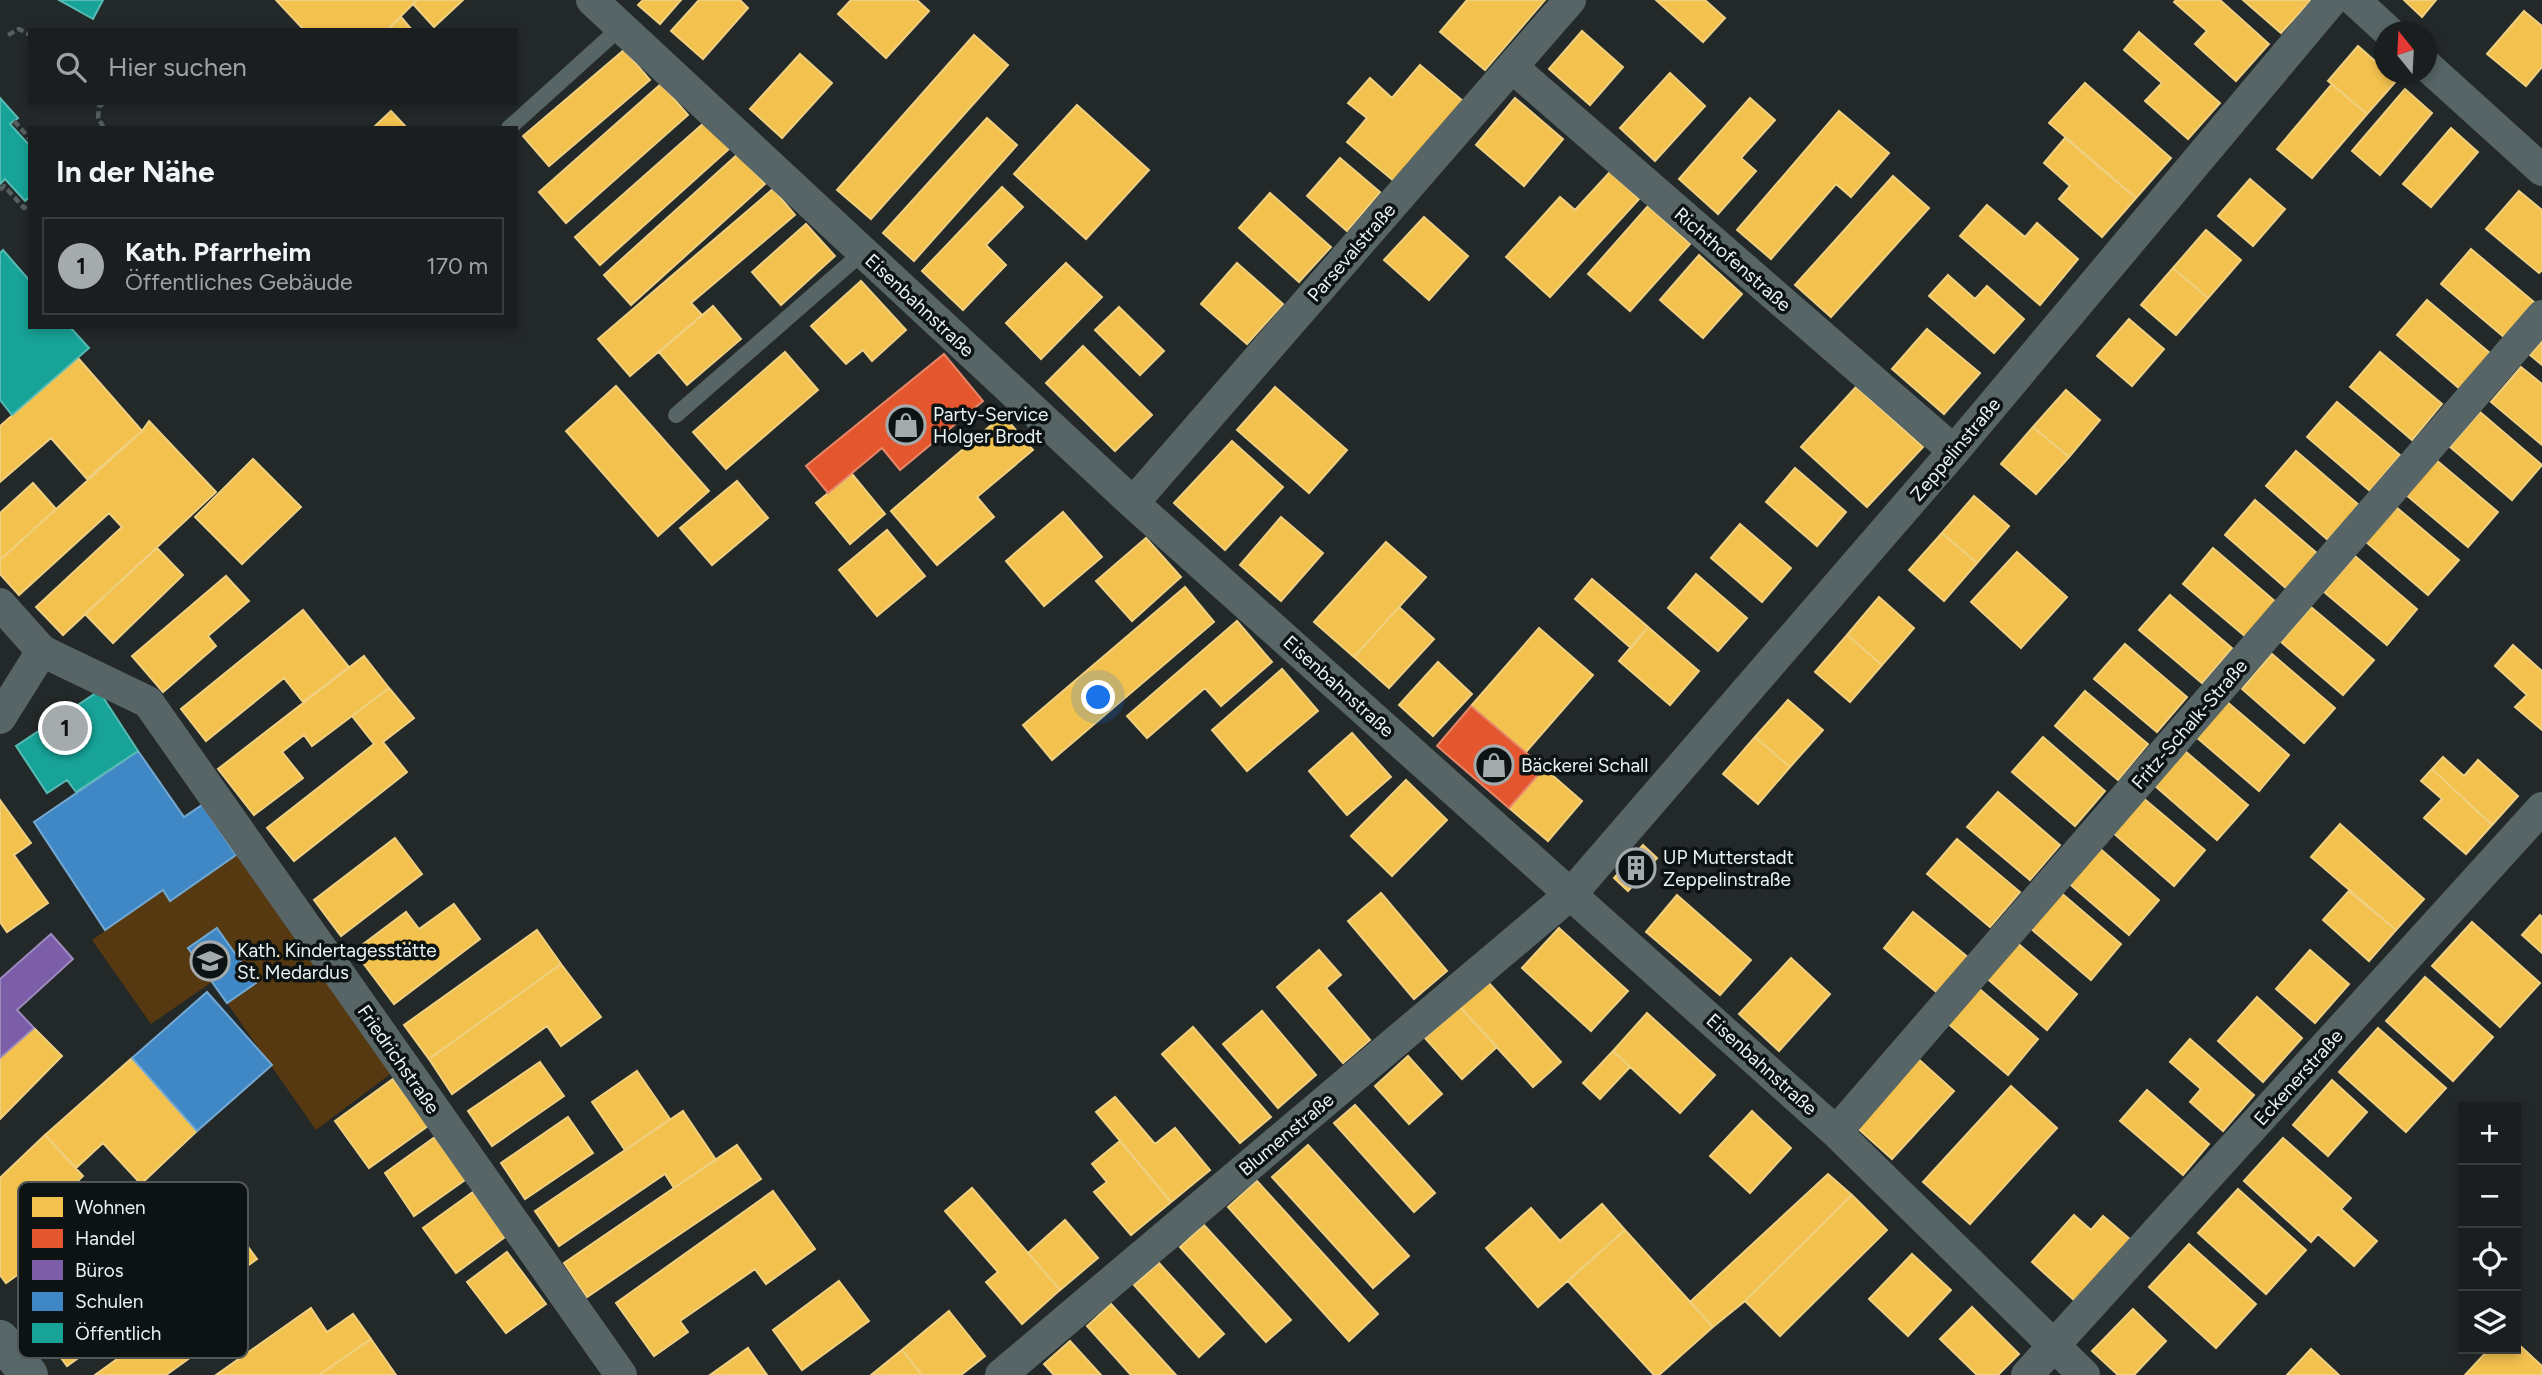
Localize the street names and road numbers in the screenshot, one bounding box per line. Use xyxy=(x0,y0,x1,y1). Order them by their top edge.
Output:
street label: Parsevalstraße xyxy=(1302,198,1400,306)
street label: Richthofenstraße xyxy=(1670,202,1796,316)
street label: Eisenbahnstraße xyxy=(860,249,979,362)
street label: Zeppelinstraße xyxy=(1905,393,2005,506)
street label: Eisenbahnstraße xyxy=(1279,631,1399,742)
street label: Fritz-Schalk-Straße xyxy=(2127,655,2252,794)
street label: Friedrichstraße xyxy=(353,1001,445,1118)
street label: Eisenbahnstraße xyxy=(1702,1009,1822,1120)
street label: Eckenerstraße xyxy=(2249,1024,2348,1130)
street label: Blumenstraße xyxy=(1234,1088,1338,1181)

